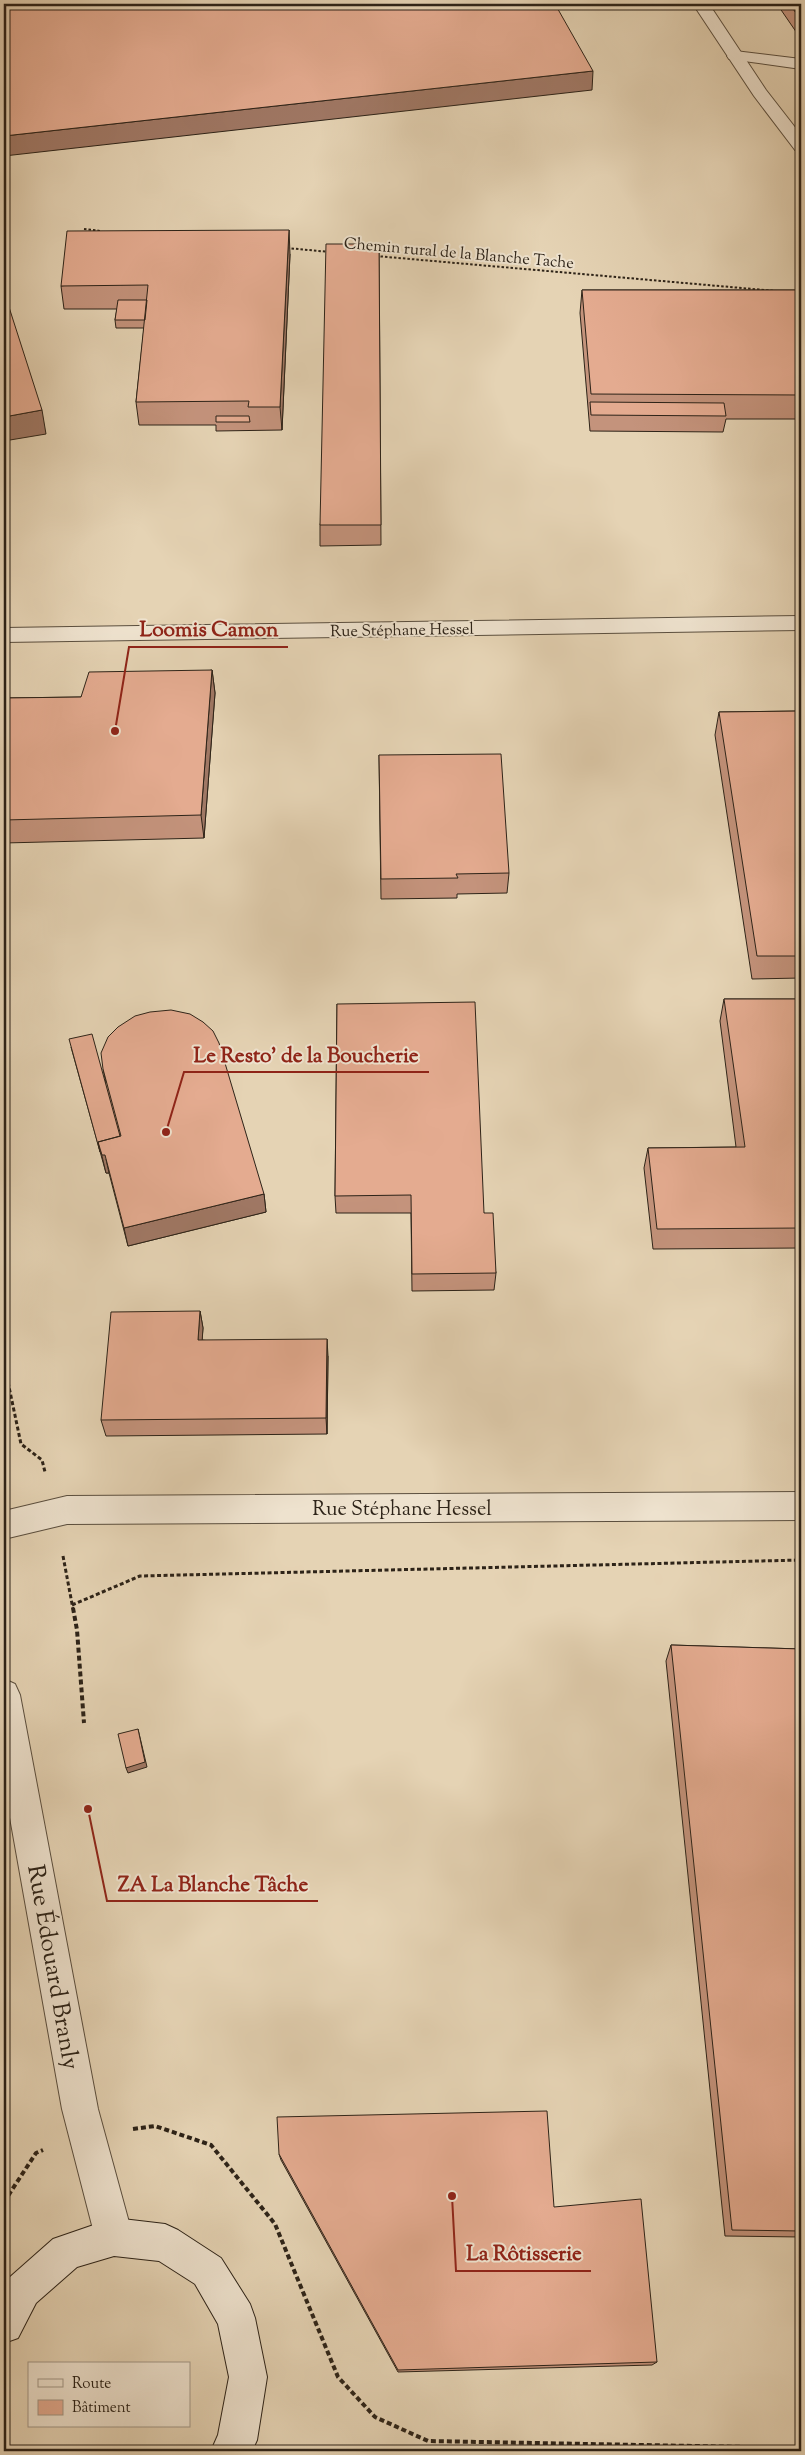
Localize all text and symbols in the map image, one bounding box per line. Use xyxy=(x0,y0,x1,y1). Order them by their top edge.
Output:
street label: Chemin rural de la Blanche Tache xyxy=(343,233,575,276)
callout: Loomis Camon xyxy=(129,611,288,647)
text: Loomis Camon xyxy=(139,616,279,646)
street label: Rue Stéphane Hessel xyxy=(330,619,475,644)
callout: Le Resto' de la Boucherie xyxy=(184,1036,429,1072)
text: Le Resto' de la Boucherie xyxy=(193,1042,419,1072)
street label: Rue Stéphane Hessel xyxy=(312,1496,492,1525)
street label: Rue Édouard Branly xyxy=(17,1862,87,2073)
callout: ZA La Blanche Tâche xyxy=(107,1865,318,1901)
text: ZA La Blanche Tâche xyxy=(118,1871,308,1901)
callout: La Rôtisserie xyxy=(456,2235,591,2271)
text: La Rôtisserie xyxy=(466,2240,582,2270)
legend xyxy=(28,2362,190,2428)
text: Route xyxy=(72,2374,111,2395)
text: Bâtiment xyxy=(72,2398,131,2419)

